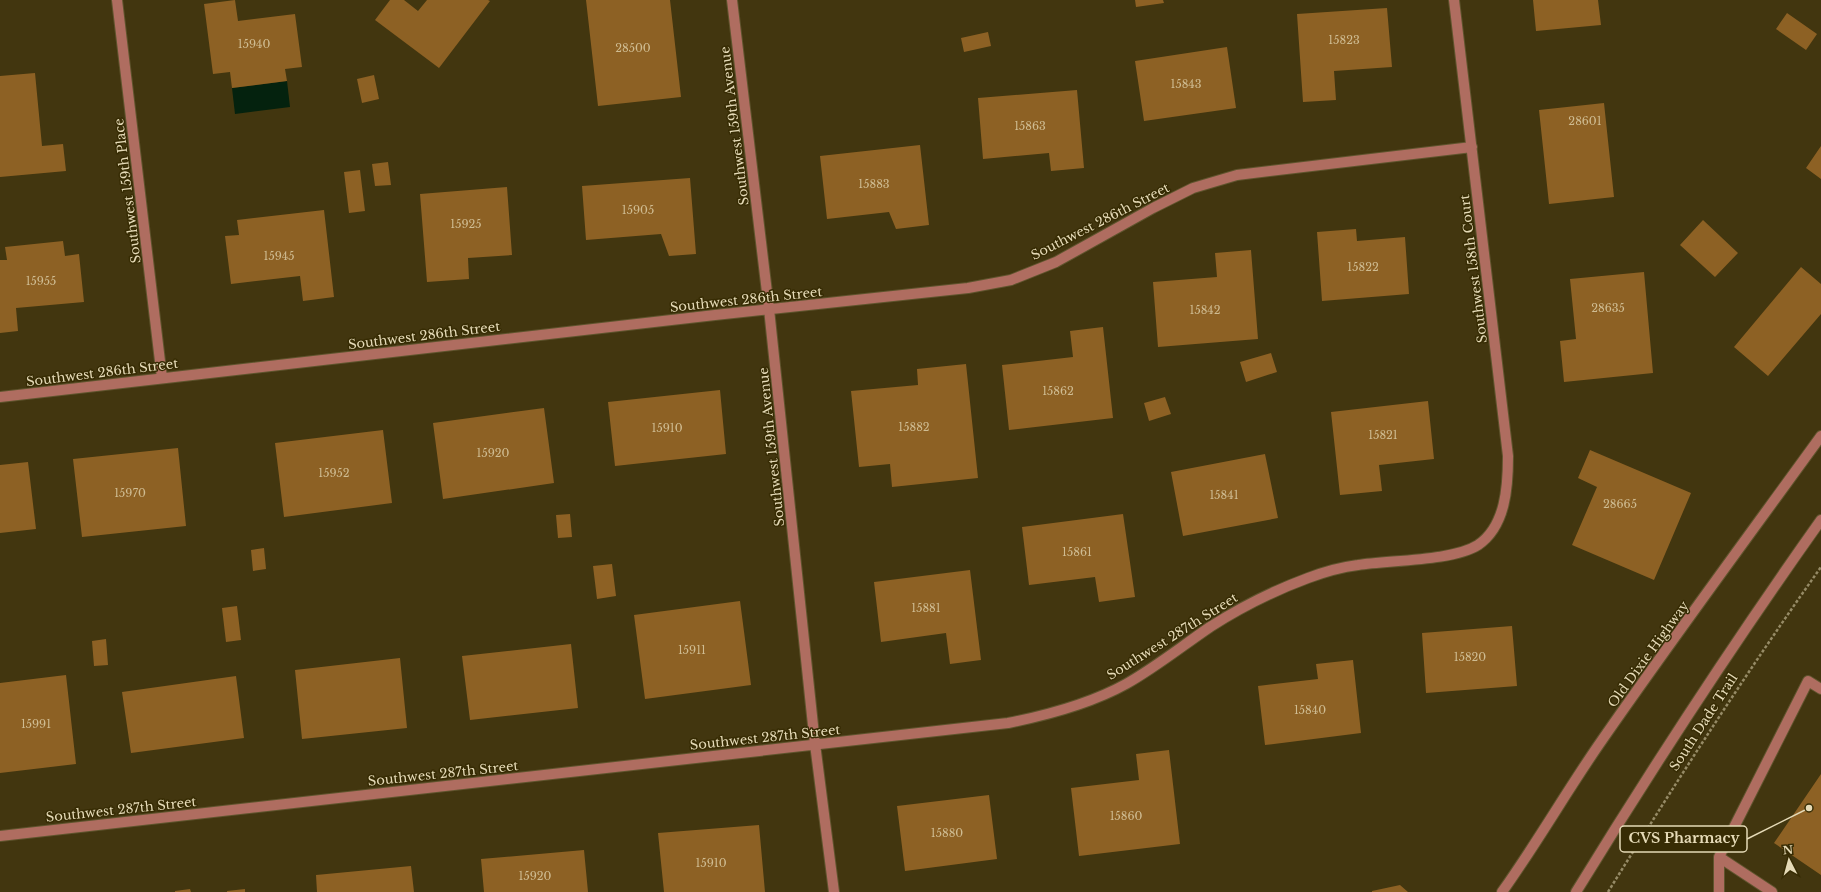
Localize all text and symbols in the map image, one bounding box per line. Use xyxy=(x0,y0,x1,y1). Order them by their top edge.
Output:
house number: 15823 xyxy=(1328,33,1360,47)
house number: 15940 xyxy=(238,37,270,51)
house number: 28500 xyxy=(615,41,651,55)
street label: Southwest 159th Avenue xyxy=(716,45,753,206)
house number: 15843 xyxy=(1170,77,1202,91)
house number: 28601 xyxy=(1568,114,1602,128)
street label: Southwest 159th Place xyxy=(110,117,145,264)
house number: 15863 xyxy=(1014,119,1046,133)
house number: 15883 xyxy=(858,177,890,191)
street label: Southwest 286th Street xyxy=(1028,179,1172,264)
street label: Southwest 158th Court xyxy=(1456,194,1491,344)
house number: 15905 xyxy=(622,203,654,217)
house number: 15925 xyxy=(450,217,482,231)
house number: 15945 xyxy=(264,249,294,263)
house number: 15822 xyxy=(1347,260,1379,274)
house number: 15955 xyxy=(26,274,56,288)
street label: Southwest 286th Street xyxy=(669,283,823,316)
house number: 28635 xyxy=(1591,301,1625,315)
house number: 15842 xyxy=(1189,303,1221,317)
street label: Southwest 286th Street xyxy=(347,318,501,353)
street label: Southwest 286th Street xyxy=(25,355,179,390)
street label: Southwest 159th Avenue xyxy=(755,366,788,527)
house number: 15862 xyxy=(1042,384,1074,398)
house number: 15882 xyxy=(898,420,930,434)
house number: 15910 xyxy=(652,421,683,435)
house number: 15821 xyxy=(1368,428,1398,442)
house number: 15920 xyxy=(477,446,510,460)
house number: 15952 xyxy=(318,466,350,480)
house number: 15970 xyxy=(114,486,146,500)
house number: 15841 xyxy=(1209,488,1239,502)
house number: 28665 xyxy=(1603,497,1637,511)
house number: 15861 xyxy=(1062,545,1092,559)
street label: Southwest 287th Street xyxy=(1104,589,1241,684)
street label: Old Dixie Highway xyxy=(1604,597,1693,711)
house number: 15881 xyxy=(911,601,941,615)
house number: 15911 xyxy=(678,643,706,657)
house number: 15820 xyxy=(1454,650,1486,664)
street label: South Dade Trail xyxy=(1666,670,1741,774)
house number: 15840 xyxy=(1294,703,1326,717)
house number: 15991 xyxy=(21,717,51,731)
street label: Southwest 287th Street xyxy=(689,721,841,754)
street label: Southwest 287th Street xyxy=(367,757,519,790)
street label: Southwest 287th Street xyxy=(45,793,197,826)
house number: 15860 xyxy=(1110,809,1143,823)
house number: 15880 xyxy=(931,826,963,840)
callout: CVS Pharmacy xyxy=(1620,826,1747,852)
text: CVS Pharmacy xyxy=(1628,829,1740,847)
north arrow xyxy=(1769,840,1809,880)
text: N xyxy=(1782,842,1794,858)
house number: 15910 xyxy=(696,856,727,870)
house number: 15920 xyxy=(519,869,552,883)

